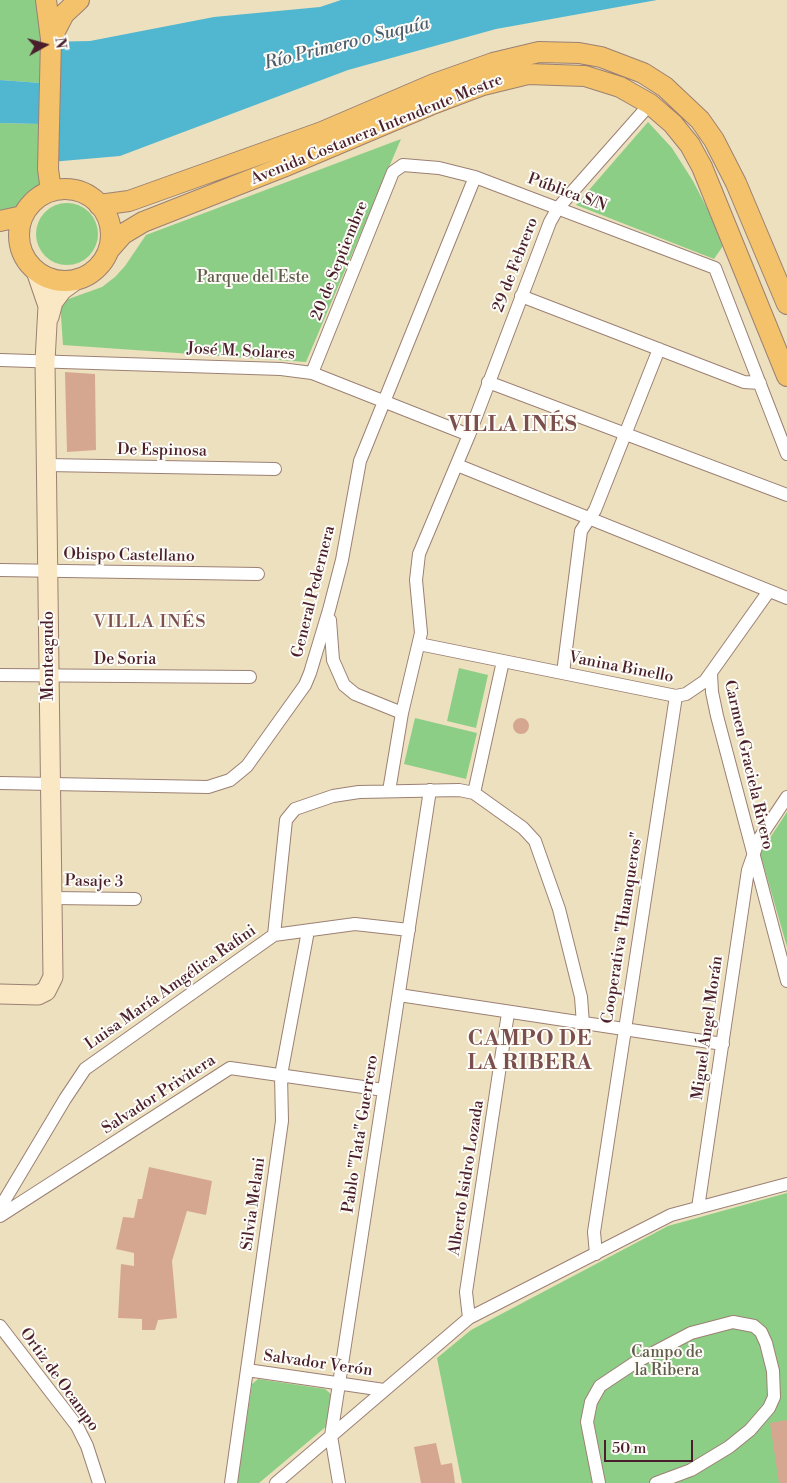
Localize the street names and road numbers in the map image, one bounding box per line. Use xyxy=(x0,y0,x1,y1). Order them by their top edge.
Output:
street label: Avenida Costanera Intendente Mestre xyxy=(248,70,506,190)
street label: Pública S/N xyxy=(525,170,609,216)
street label: 20 de Septiembre xyxy=(307,199,373,323)
street label: 29 de Febrero xyxy=(489,215,543,315)
street label: José M. Solares xyxy=(186,340,296,364)
street label: De Espinosa xyxy=(117,441,207,461)
street label: General Pedernera xyxy=(288,524,340,660)
street label: Obispo Castellano xyxy=(63,545,195,567)
street label: Monteagudo xyxy=(39,611,59,701)
street label: Vanina Binello xyxy=(567,648,675,688)
street label: De Soria xyxy=(94,650,156,670)
street label: Carmen Graciela Rivero xyxy=(719,678,777,852)
street label: Cooperativa "Huanqueros" xyxy=(598,831,648,1025)
street label: Pasaje 3 xyxy=(65,872,123,892)
street label: Luisa María Amgélica Rafini xyxy=(82,922,260,1054)
street label: Miguel Ángel Morán xyxy=(688,955,728,1101)
street label: Salvador Privitera xyxy=(99,1051,219,1139)
street label: Pablo "Tata" Guerrero xyxy=(339,1054,383,1214)
street label: Alberto Isidro Lozada xyxy=(445,1099,489,1257)
street label: Silvia Melani xyxy=(238,1156,270,1252)
street label: Ortiz de Ocampo xyxy=(15,1325,103,1435)
street label: Salvador Verón xyxy=(262,1347,374,1381)

